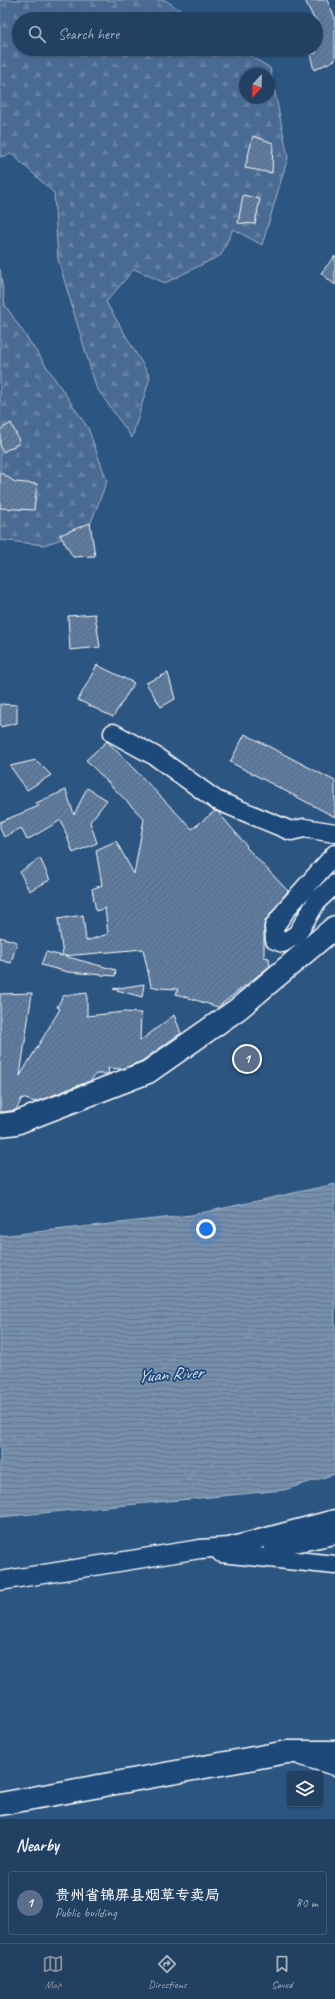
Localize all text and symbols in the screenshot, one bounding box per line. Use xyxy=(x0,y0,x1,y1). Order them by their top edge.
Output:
search box xyxy=(12,12,323,56)
icon: search xyxy=(26,23,48,45)
text: Search here xyxy=(58,25,119,44)
north arrow xyxy=(239,68,275,104)
pin: 1 xyxy=(234,1044,260,1074)
your location xyxy=(196,1219,216,1239)
water label: Yuan River xyxy=(137,1361,207,1387)
map controls xyxy=(287,1771,323,1807)
button: layers xyxy=(287,1771,323,1807)
text: Nearby xyxy=(16,1835,59,1856)
text: 贵州省锦屏县烟草专卖局 xyxy=(55,1886,220,1905)
text: 1 xyxy=(27,1895,33,1911)
text: 80 m xyxy=(296,1895,318,1911)
text: Public building xyxy=(55,1905,117,1921)
tab: Map xyxy=(42,1953,64,1991)
tab: Directions xyxy=(148,1953,187,1991)
tab: Saved xyxy=(271,1953,293,1991)

